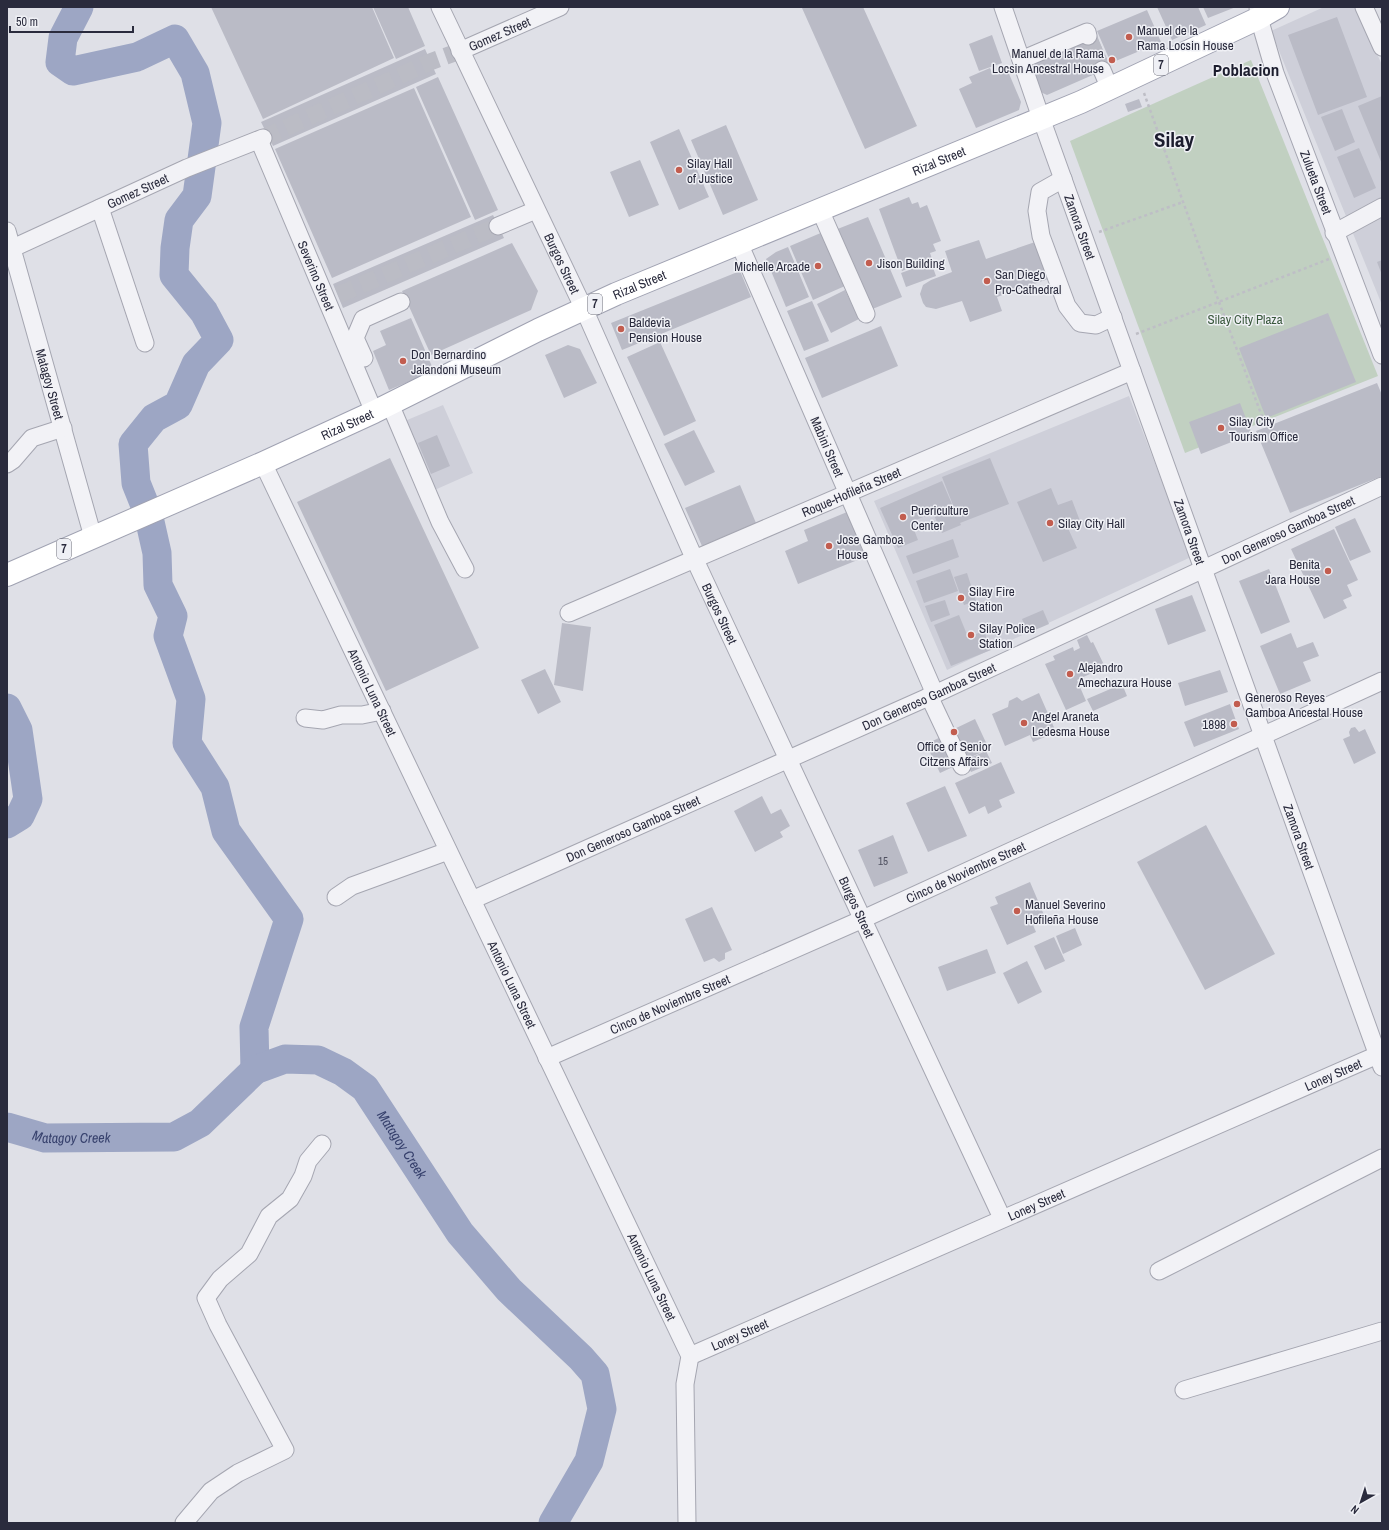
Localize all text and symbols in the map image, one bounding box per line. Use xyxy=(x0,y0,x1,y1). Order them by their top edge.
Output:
scale bar xyxy=(10,8,133,34)
street label: Gomez Street xyxy=(466,13,533,55)
text: 50 m xyxy=(16,14,38,30)
place label: Manuel de la Rama Locsin House xyxy=(1137,22,1234,54)
marker: Manuel de la Rama Locsin House xyxy=(1124,32,1134,42)
place label: Manuel de la Rama Locsin Ancestral House xyxy=(992,45,1104,77)
marker: Manuel de la Rama Locsin Ancestral House xyxy=(1107,55,1117,65)
road number: 7 xyxy=(1154,55,1168,75)
district label: Poblacion xyxy=(1213,58,1279,81)
district label: Silay xyxy=(1154,125,1195,154)
street label: Rizal Street xyxy=(910,142,968,179)
street label: Zulueta Street xyxy=(1297,148,1336,216)
place label: Silay Hall of Justice xyxy=(687,155,733,187)
marker: Silay Hall of Justice xyxy=(674,165,684,175)
street label: Gomez Street xyxy=(104,169,171,212)
street label: Zamora Street xyxy=(1061,192,1100,262)
street label: Burgos Street xyxy=(541,230,584,297)
street label: Severino Street xyxy=(294,238,339,313)
place label: Jison Building xyxy=(877,255,945,272)
place label: Michelle Arcade xyxy=(734,258,810,275)
marker: Jison Building xyxy=(864,258,874,268)
marker: Michelle Arcade xyxy=(813,261,823,271)
street label: Rizal Street xyxy=(610,266,668,303)
place label: San Diego Pro-Cathedral xyxy=(995,266,1061,298)
marker: San Diego Pro-Cathedral xyxy=(982,276,992,286)
road number: 7 xyxy=(588,294,602,314)
park label: Silay City Plaza xyxy=(1207,311,1283,328)
place label: Baldevia Pension House xyxy=(629,314,702,346)
marker: Baldevia Pension House xyxy=(616,324,626,334)
place label: Don Bernardino Jalandoni Museum xyxy=(411,346,501,378)
street label: Matagoy Street xyxy=(32,347,68,421)
marker: Don Bernardino Jalandoni Museum xyxy=(398,356,408,366)
street label: Rizal Street xyxy=(318,405,376,444)
place label: Silay City Tourism Office xyxy=(1229,413,1298,445)
street label: Mabini Street xyxy=(807,414,848,479)
marker: Silay City Tourism Office xyxy=(1216,423,1226,433)
street label: Roque-Hofileña Street xyxy=(799,463,903,521)
street label: Don Generoso Gamboa Street xyxy=(1219,492,1357,568)
street label: Zamora Street xyxy=(1170,497,1209,567)
place label: Puericulture Center xyxy=(911,502,969,534)
marker: Puericulture Center xyxy=(898,512,908,522)
place label: Silay City Hall xyxy=(1058,515,1125,532)
marker: Silay City Hall xyxy=(1045,518,1055,528)
place label: Jose Gamboa House xyxy=(837,531,903,563)
road number: 7 xyxy=(57,539,71,559)
marker: Jose Gamboa House xyxy=(824,541,834,551)
place label: Benita Jara House xyxy=(1265,556,1320,588)
marker: Benita Jara House xyxy=(1323,566,1333,576)
street label: Burgos Street xyxy=(698,580,741,647)
place label: Silay Fire Station xyxy=(969,583,1015,615)
marker: Silay Fire Station xyxy=(956,593,966,603)
place label: Silay Police Station xyxy=(979,620,1035,652)
marker: Silay Police Station xyxy=(966,630,976,640)
street label: Antonio Luna Street xyxy=(344,645,401,739)
street label: Don Generoso Gamboa Street xyxy=(859,659,998,734)
place label: Alejandro Amechazura House xyxy=(1077,659,1172,691)
marker: Alejandro Amechazura House xyxy=(1065,669,1075,679)
place label: Generoso Reyes Gamboa Ancestal House xyxy=(1245,689,1363,721)
marker: Generoso Reyes Gamboa Ancestal House xyxy=(1232,699,1242,709)
place label: Angel Araneta Ledesma House xyxy=(1031,708,1110,740)
place label: 1898 xyxy=(1202,716,1226,733)
marker: Angel Araneta Ledesma House xyxy=(1019,718,1029,728)
marker: 1898 xyxy=(1229,719,1239,729)
marker: Office of Senior Citzens Affairs xyxy=(949,727,959,737)
place label: Office of Senior Citzens Affairs xyxy=(917,738,992,770)
street label: Don Generoso Gamboa Street xyxy=(563,791,702,866)
street label: Zamora Street xyxy=(1280,802,1319,872)
street label: Cinco de Noviembre Street xyxy=(903,837,1028,907)
house number: 15 xyxy=(878,854,888,868)
street label: Burgos Street xyxy=(835,874,878,940)
place label: Manuel Severino Hofileña House xyxy=(1025,896,1106,928)
marker: Manuel Severino Hofileña House xyxy=(1012,906,1022,916)
street label: Antonio Luna Street xyxy=(484,937,541,1031)
street label: Cinco de Noviembre Street xyxy=(607,970,732,1038)
street label: Loney Street xyxy=(1302,1054,1364,1094)
water label: Matagoy Creek xyxy=(373,1107,432,1183)
water label: Matagoy Creek xyxy=(30,1126,112,1147)
street label: Loney Street xyxy=(1005,1184,1067,1224)
street label: Antonio Luna Street xyxy=(624,1229,680,1323)
street label: Loney Street xyxy=(708,1314,771,1354)
north arrow xyxy=(1341,1482,1381,1522)
text: N xyxy=(1348,1502,1362,1517)

